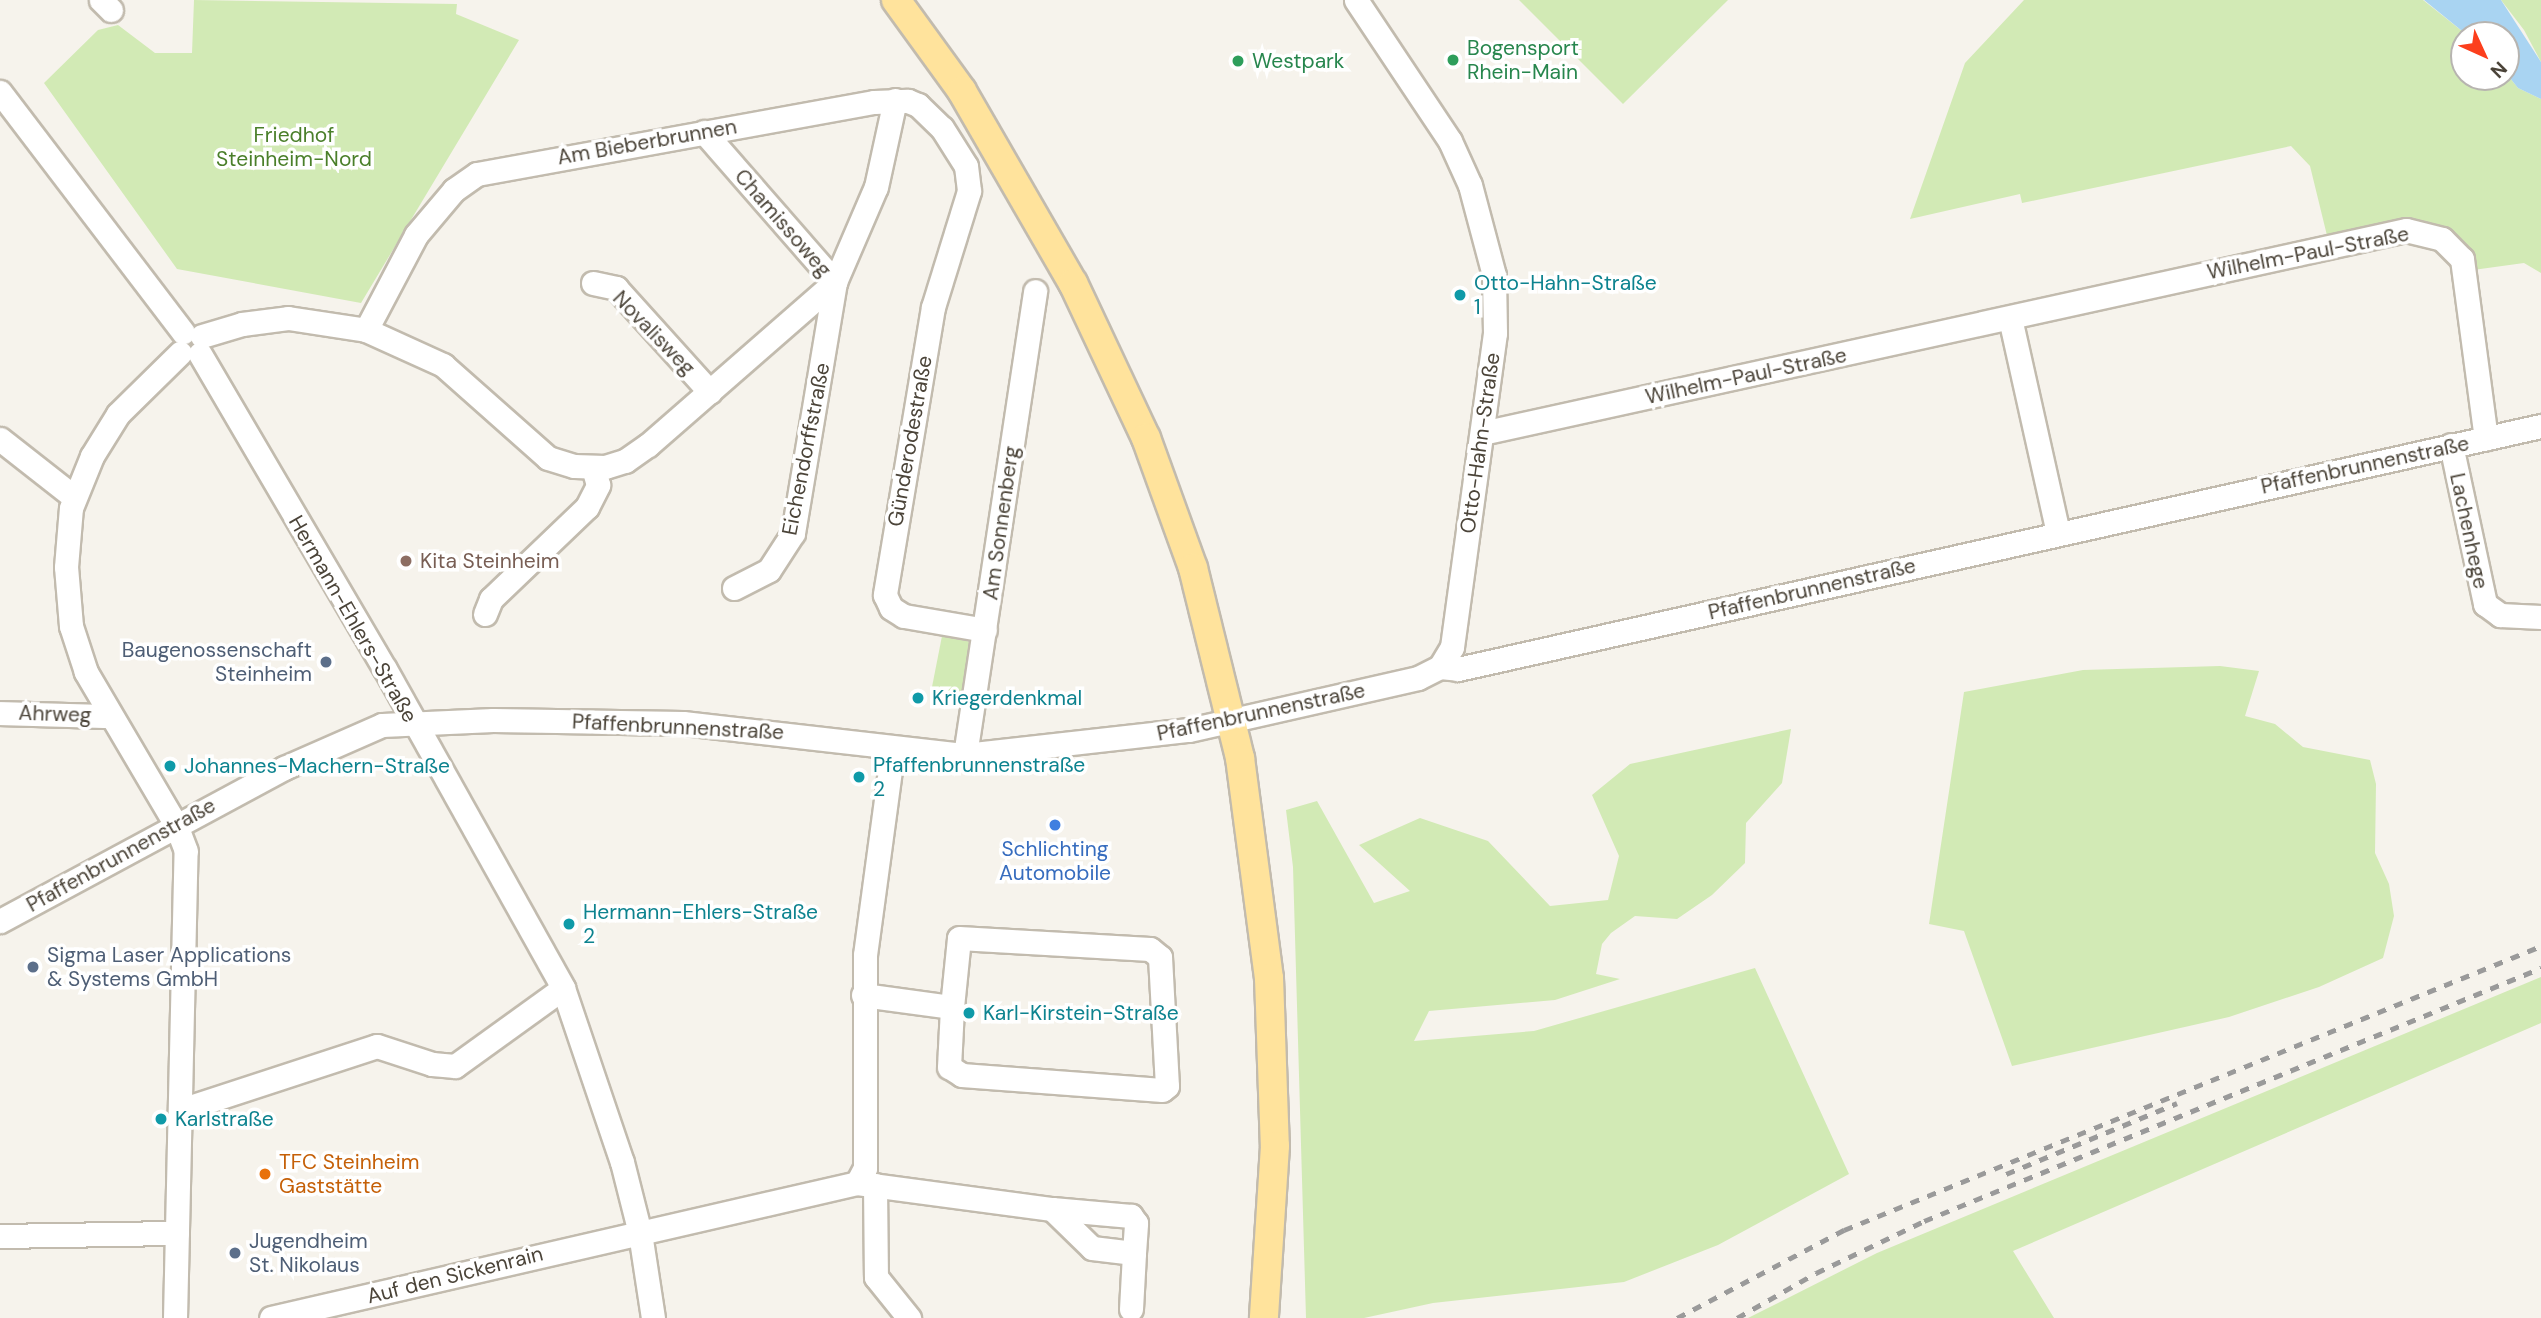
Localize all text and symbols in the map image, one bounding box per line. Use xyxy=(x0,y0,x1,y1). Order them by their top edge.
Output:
north arrow xyxy=(2450,21,2520,91)
place label: Bogensport Rhein-Main xyxy=(1467,35,1579,85)
place label: Westpark xyxy=(1252,48,1344,74)
marker: Bogensport Rhein-Main xyxy=(1445,52,1461,68)
marker: Westpark xyxy=(1230,53,1246,69)
text: N xyxy=(2485,56,2513,84)
street label: Am Bieberbrunnen xyxy=(555,114,739,170)
park label: Friedhof Steinheim-Nord xyxy=(216,122,372,172)
street label: Chamissoweg xyxy=(729,164,837,282)
street label: Wilhelm-Paul-Straße xyxy=(2205,221,2411,285)
place label: Otto-Hahn-Straße 1 xyxy=(1474,270,1657,320)
street label: Novalisweg xyxy=(608,286,700,380)
marker: Otto-Hahn-Straße 1 xyxy=(1452,287,1468,303)
street label: Wilhelm-Paul-Straße xyxy=(1643,342,1849,410)
street label: Otto-Hahn-Straße xyxy=(1455,351,1505,535)
street label: Günderodestraße xyxy=(883,354,937,528)
street label: Eichendorffstraße xyxy=(777,361,835,537)
street label: Pfaffenbrunnenstraße xyxy=(2259,431,2471,499)
street label: Am Sonnenberg xyxy=(978,444,1024,602)
street label: Lachenhege xyxy=(2444,471,2494,591)
street label: Hermann-Ehlers-Straße xyxy=(283,511,423,727)
place label: Kita Steinheim xyxy=(420,548,559,574)
marker: Kita Steinheim xyxy=(398,553,414,569)
street label: Pfaffenbrunnenstraße xyxy=(1706,553,1918,625)
place label: Baugenossenschaft Steinheim xyxy=(122,637,312,687)
marker: Baugenossenschaft Steinheim xyxy=(318,654,334,670)
street label: Pfaffenbrunnenstraße xyxy=(1155,678,1367,746)
place label: Kriegerdenkmal xyxy=(932,685,1082,711)
marker: Kriegerdenkmal xyxy=(910,690,926,706)
street label: Ahrweg xyxy=(18,700,92,728)
street label: Pfaffenbrunnenstraße xyxy=(571,709,785,745)
place label: Pfaffenbrunnenstraße 2 xyxy=(873,752,1085,802)
place label: Johannes-Machern-Straße xyxy=(184,753,450,779)
marker: Johannes-Machern-Straße xyxy=(162,758,178,774)
marker: Pfaffenbrunnenstraße 2 xyxy=(851,769,867,785)
street label: Pfaffenbrunnenstraße xyxy=(22,793,220,917)
marker: Schlichting Automobile xyxy=(1047,817,1063,833)
place label: Schlichting Automobile xyxy=(999,836,1111,886)
place label: Hermann-Ehlers-Straße 2 xyxy=(583,899,818,949)
marker: Hermann-Ehlers-Straße 2 xyxy=(561,916,577,932)
place label: Sigma Laser Applications & Systems GmbH xyxy=(47,942,291,992)
marker: Sigma Laser Applications & Systems GmbH xyxy=(25,959,41,975)
place label: Karl-Kirstein-Straße xyxy=(983,1000,1179,1026)
marker: Karl-Kirstein-Straße xyxy=(961,1005,977,1021)
place label: Karlstraße xyxy=(175,1106,274,1132)
marker: Karlstraße xyxy=(153,1111,169,1127)
place label: TFC Steinheim Gaststätte xyxy=(279,1149,420,1199)
marker: TFC Steinheim Gaststätte xyxy=(257,1166,273,1182)
place label: Jugendheim St. Nikolaus xyxy=(249,1228,368,1278)
street label: Auf den Sickenrain xyxy=(364,1241,546,1309)
marker: Jugendheim St. Nikolaus xyxy=(227,1245,243,1261)

